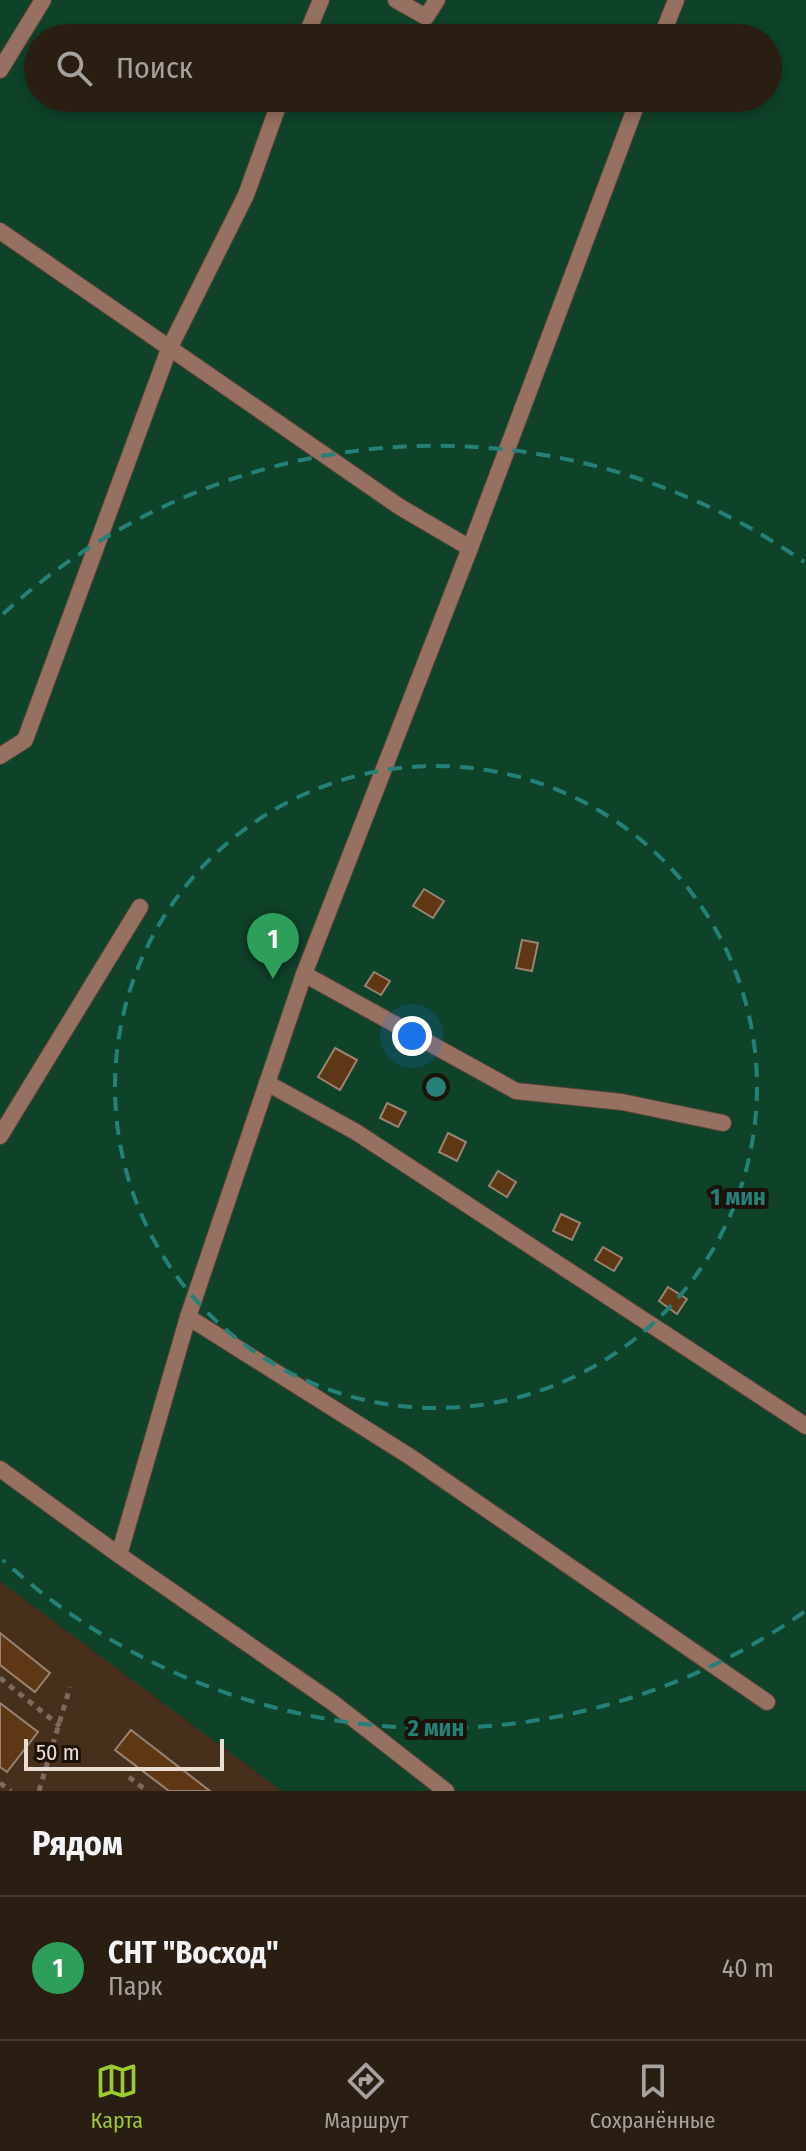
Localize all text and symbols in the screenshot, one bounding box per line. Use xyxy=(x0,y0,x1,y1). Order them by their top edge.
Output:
search box xyxy=(24,24,782,112)
icon: search xyxy=(52,46,96,90)
text: Поиск xyxy=(116,50,193,86)
pin: 1 xyxy=(247,913,299,979)
your location xyxy=(392,1016,432,1056)
centre of rings xyxy=(422,1073,450,1101)
text: 1 мин xyxy=(710,1183,766,1211)
text: 2 мин xyxy=(407,1714,464,1742)
scale bar xyxy=(24,1735,224,1771)
text: 50 m xyxy=(36,1739,80,1766)
text: Рядом xyxy=(32,1823,123,1864)
text: СНТ "Восход" xyxy=(108,1935,279,1971)
text: 1 xyxy=(53,1953,64,1984)
text: 40 m xyxy=(722,1953,774,1984)
text: Парк xyxy=(108,1971,162,2002)
tab: Карта xyxy=(91,2059,143,2134)
tab: Маршрут xyxy=(324,2059,409,2134)
tab: Сохранённые xyxy=(590,2059,715,2134)

